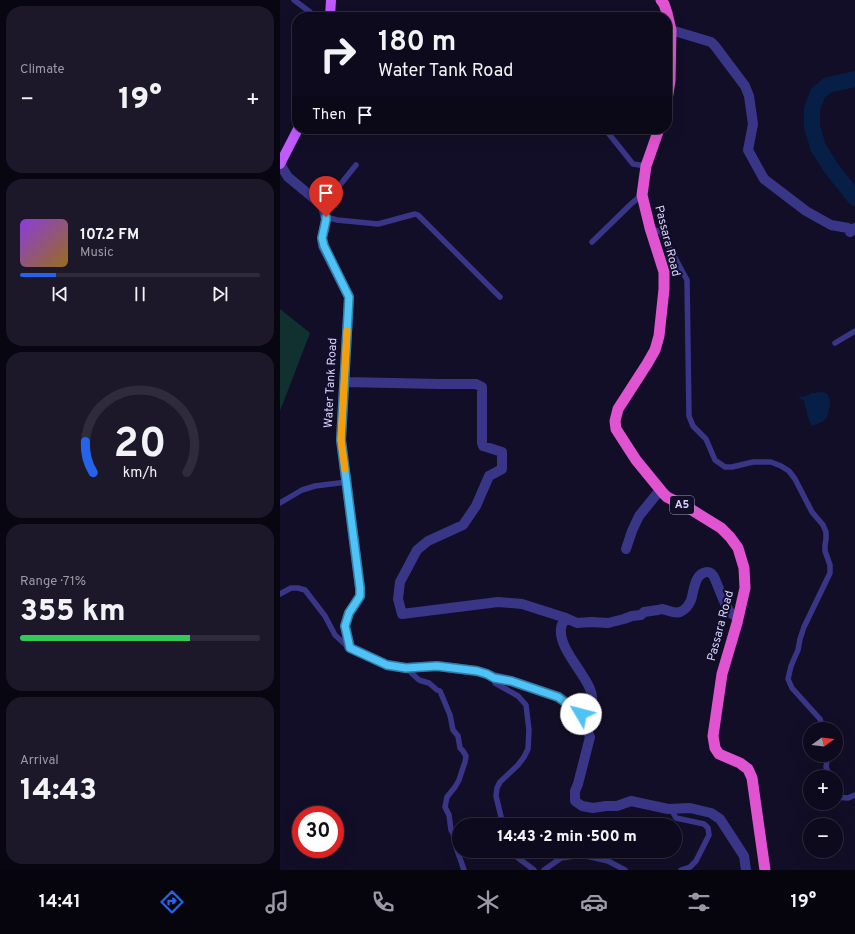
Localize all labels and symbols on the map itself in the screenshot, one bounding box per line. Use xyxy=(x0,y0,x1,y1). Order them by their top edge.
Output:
pin xyxy=(309,176,343,217)
street label: Passara Road xyxy=(650,204,684,278)
street label: Water Tank Road xyxy=(321,337,341,429)
road number: A5 xyxy=(670,496,694,514)
street label: Passara Road xyxy=(704,589,738,663)
position arrow xyxy=(560,693,602,735)
north arrow xyxy=(803,722,843,762)
speed limit sign: 30 xyxy=(292,806,344,858)

